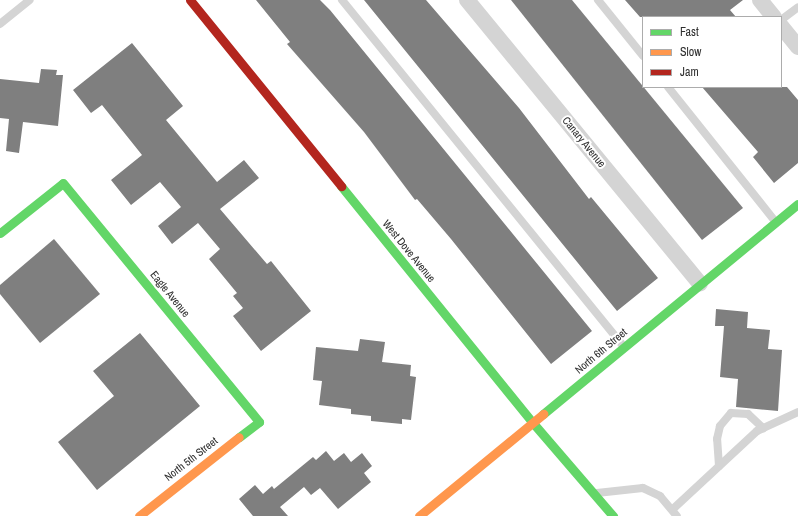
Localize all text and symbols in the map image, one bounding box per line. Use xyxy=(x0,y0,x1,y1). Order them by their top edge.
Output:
legend xyxy=(642,16,782,88)
text: Fast xyxy=(680,24,699,40)
text: Slow xyxy=(680,44,701,60)
text: Jam xyxy=(680,64,699,80)
street label: Canary Avenue xyxy=(559,114,609,170)
street label: West Dove Avenue xyxy=(380,217,438,285)
street label: Eagle Avenue xyxy=(147,268,193,320)
street label: North 6th Street xyxy=(572,325,630,377)
street label: North 5th Street xyxy=(162,434,220,484)

